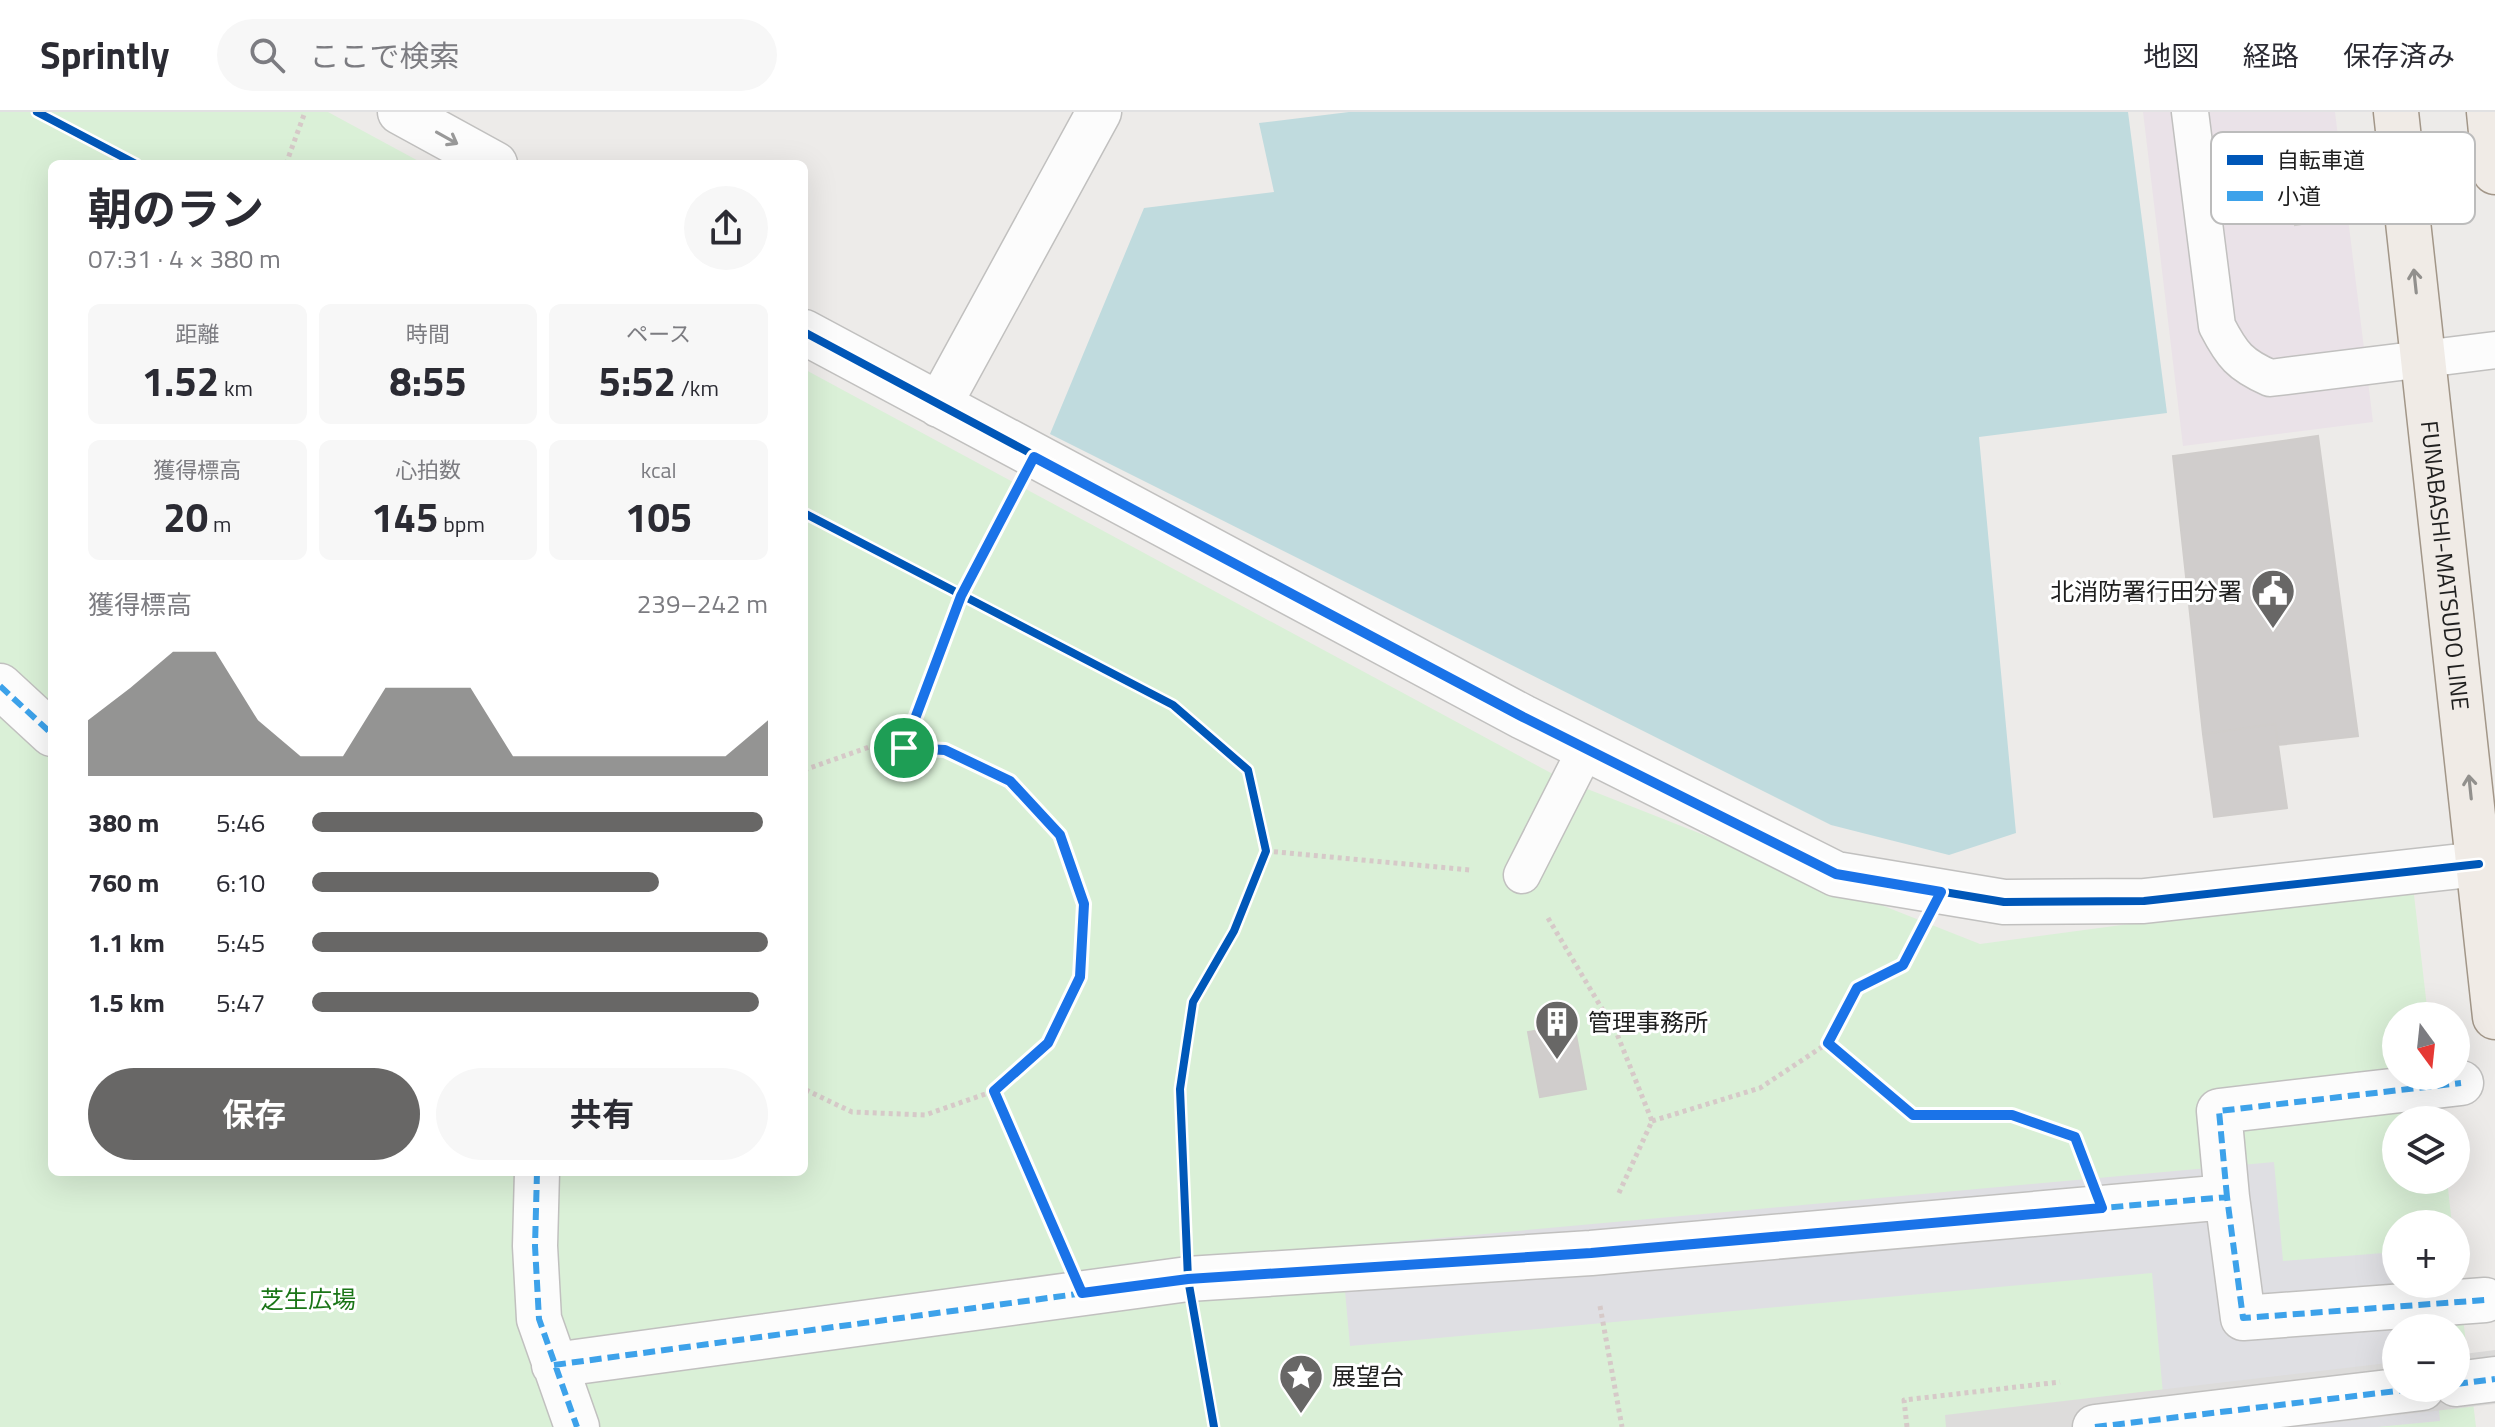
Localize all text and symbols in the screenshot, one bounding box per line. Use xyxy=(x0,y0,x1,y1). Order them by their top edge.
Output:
search box xyxy=(217,19,777,91)
text: Sprintly xyxy=(40,26,169,84)
icon: search xyxy=(245,33,289,77)
text: ここで検索 xyxy=(309,33,459,79)
text: 地図 xyxy=(2143,34,2199,77)
text: 経路 xyxy=(2243,34,2299,77)
text: 保存済み xyxy=(2343,34,2455,77)
one-way arrow xyxy=(435,131,459,146)
legend xyxy=(2211,132,2475,224)
text: 自転車道 xyxy=(2277,143,2365,177)
text: 朝のラン xyxy=(88,175,264,242)
text: 小道 xyxy=(2277,179,2321,213)
button: share xyxy=(684,186,768,270)
text: 07:31 · 4 × 380 m xyxy=(88,239,281,278)
one-way arrow xyxy=(2407,268,2422,294)
text: 距離 xyxy=(175,317,219,351)
text: 時間 xyxy=(406,317,450,351)
text: ペース xyxy=(626,317,691,351)
text: 1.52 xyxy=(142,351,219,412)
text: 8:55 xyxy=(389,351,467,412)
text: 5:52 xyxy=(599,351,676,412)
text: km xyxy=(219,371,253,405)
text: /km xyxy=(676,371,719,405)
street label: FUNABASHI-MATSUDO LINE xyxy=(2412,419,2479,712)
text: 獲得標高 xyxy=(153,453,241,487)
text: 心拍数 xyxy=(395,453,461,487)
text: kcal xyxy=(641,453,677,487)
text: 20 xyxy=(163,487,208,548)
text: 145 xyxy=(371,487,438,548)
text: 105 xyxy=(625,487,692,548)
text: m xyxy=(208,507,231,541)
text: bpm xyxy=(438,507,485,541)
public building icon: 北消防署行田分署 xyxy=(2249,567,2297,630)
place label: 北消防署行田分署 xyxy=(2050,573,2242,609)
text: 239–242 m xyxy=(637,584,768,623)
text: 獲得標高 xyxy=(88,585,192,624)
pin xyxy=(870,714,938,782)
icon: arrive xyxy=(882,726,926,770)
one-way arrow xyxy=(2463,774,2478,801)
text: 380 m xyxy=(88,803,159,842)
text: 5:46 xyxy=(216,803,265,842)
text: 760 m xyxy=(88,863,159,902)
text: 6:10 xyxy=(216,863,265,902)
text: 1.1 km xyxy=(88,923,165,962)
text: 5:45 xyxy=(216,923,265,962)
text: 1.5 km xyxy=(88,983,165,1022)
text: 5:47 xyxy=(216,983,265,1022)
building icon: 管理事務所 xyxy=(1533,998,1581,1061)
north arrow xyxy=(2382,1002,2470,1090)
map controls xyxy=(2382,1002,2470,1402)
place label: 管理事務所 xyxy=(1588,1004,1708,1040)
button: 保存 xyxy=(88,1068,420,1160)
button: 共有 xyxy=(436,1068,768,1160)
button: layers xyxy=(2382,1106,2470,1194)
button: + xyxy=(2382,1210,2470,1298)
park label: 芝生広場 xyxy=(260,1281,356,1317)
button: − xyxy=(2382,1314,2470,1402)
place icon: 展望台 xyxy=(1277,1352,1325,1415)
place label: 展望台 xyxy=(1332,1358,1404,1394)

